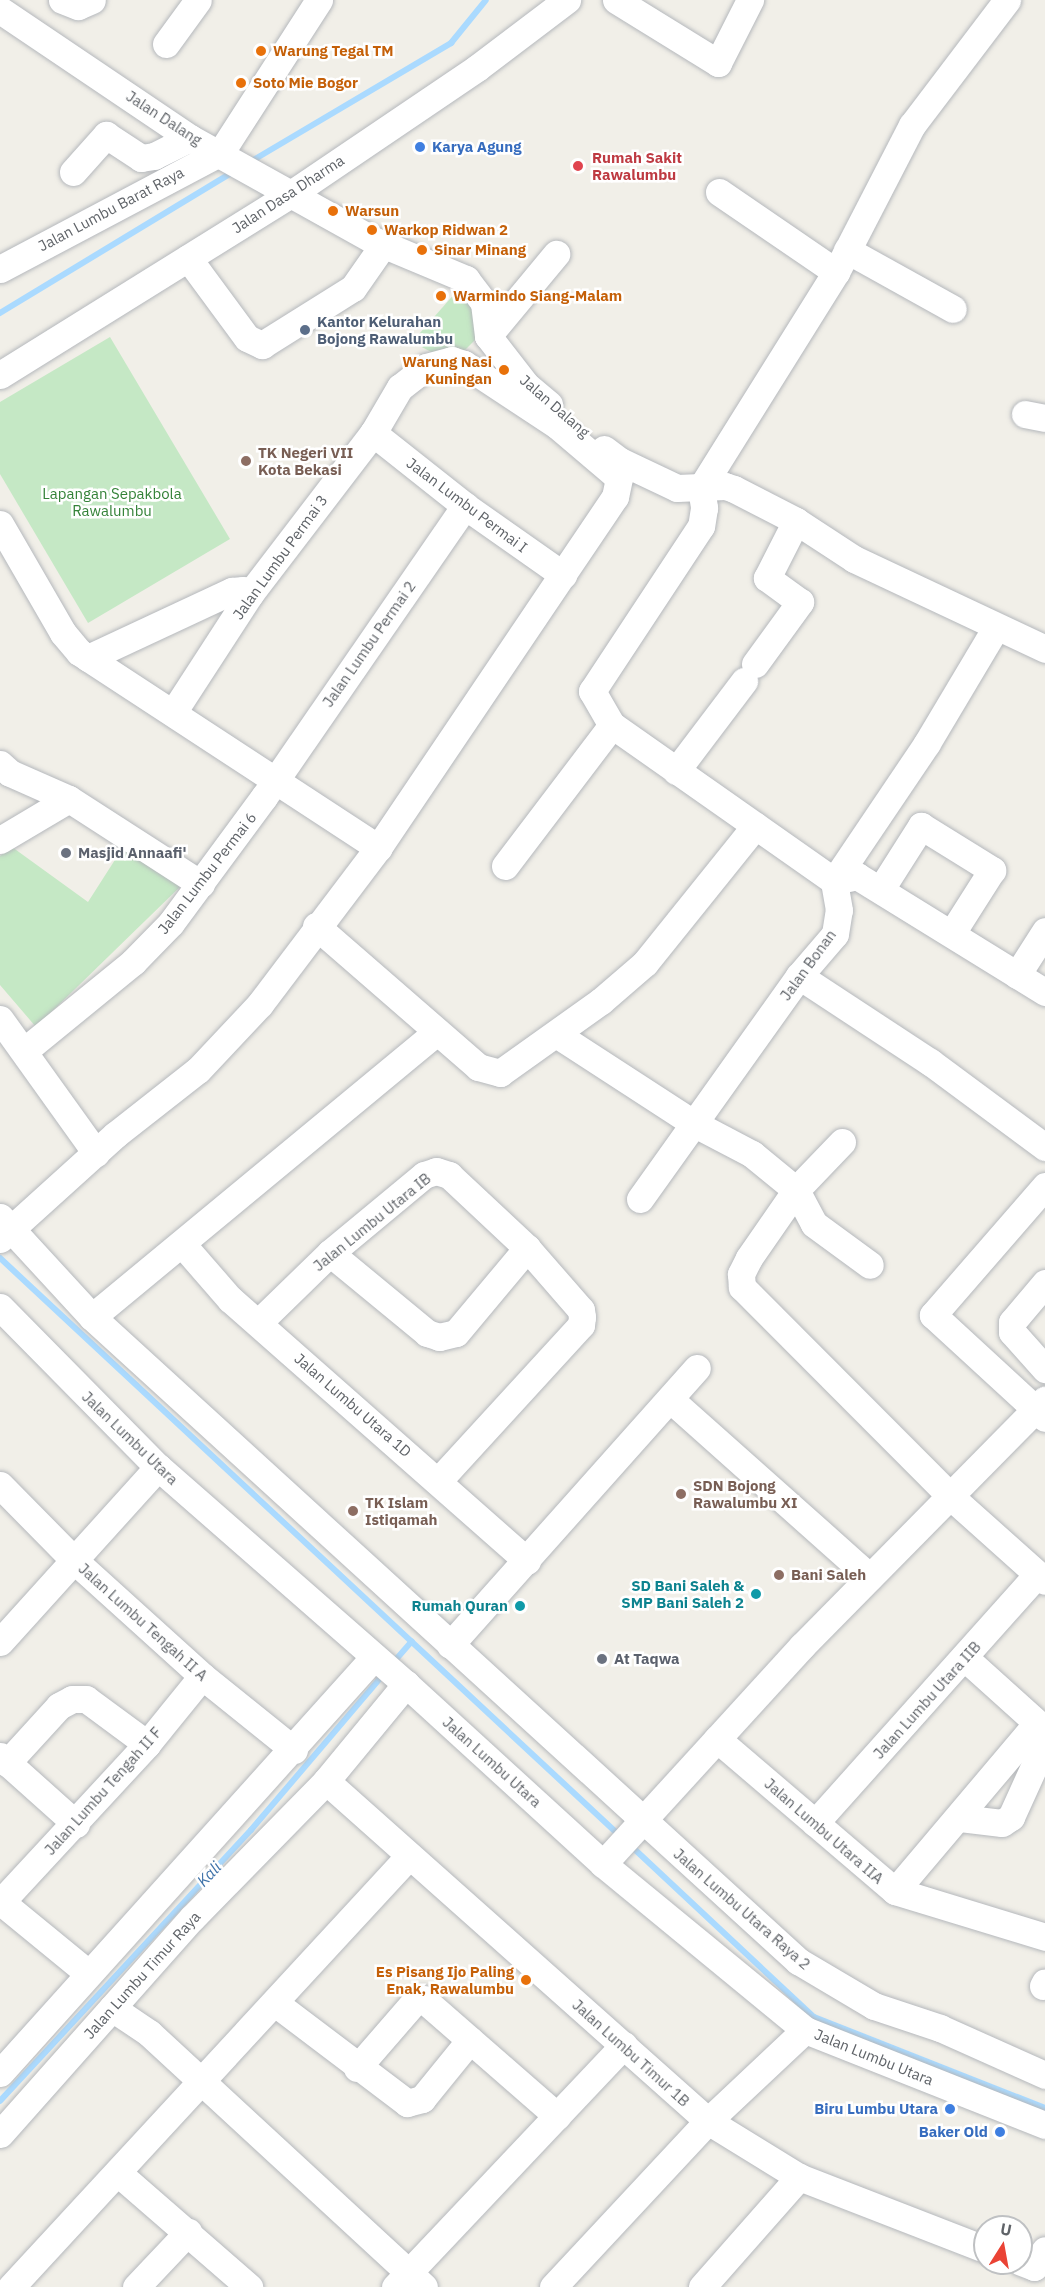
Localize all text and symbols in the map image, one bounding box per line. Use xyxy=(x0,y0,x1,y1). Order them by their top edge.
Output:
place label: Warung Tegal TM xyxy=(273,42,394,60)
marker: Warung Tegal TM xyxy=(254,44,268,58)
place label: Soto Mie Bogor xyxy=(253,74,358,92)
marker: Soto Mie Bogor xyxy=(234,76,248,90)
street label: Jalan Dalang xyxy=(123,87,205,149)
place label: Karya Agung xyxy=(432,138,522,156)
marker: Karya Agung xyxy=(413,140,427,154)
place label: Rumah Sakit Rawalumbu xyxy=(592,148,682,183)
street label: Jalan Dasa Dharma xyxy=(229,151,347,237)
marker: Rumah Sakit Rawalumbu xyxy=(569,157,587,175)
street label: Jalan Lumbu Barat Raya xyxy=(35,163,187,255)
place label: Warsun xyxy=(345,202,399,220)
marker: Warsun xyxy=(326,204,340,218)
place label: Warkop Ridwan 2 xyxy=(384,221,508,239)
marker: Warkop Ridwan 2 xyxy=(365,223,379,237)
place label: Sinar Minang xyxy=(434,241,526,259)
marker: Sinar Minang xyxy=(415,243,429,257)
place label: Warmindo Siang-Malam xyxy=(453,287,622,305)
marker: Warmindo Siang-Malam xyxy=(434,289,448,303)
place label: Kantor Kelurahan Bojong Rawalumbu xyxy=(317,312,453,347)
marker: Kantor Kelurahan Bojong Rawalumbu xyxy=(298,323,312,337)
place label: Warung Nasi Kuningan xyxy=(402,352,492,387)
marker: Warung Nasi Kuningan xyxy=(497,363,511,377)
street label: Jalan Dalang xyxy=(516,371,594,441)
place label: TK Negeri VII Kota Bekasi xyxy=(258,443,353,478)
marker: TK Negeri VII Kota Bekasi xyxy=(239,454,253,468)
street label: Jalan Lumbu Permai I xyxy=(403,454,531,556)
park label: Lapangan Sepakbola Rawalumbu xyxy=(42,484,182,519)
street label: Jalan Lumbu Permai 3 xyxy=(229,491,331,623)
street label: Jalan Lumbu Permai 2 xyxy=(319,578,419,710)
street label: Jalan Lumbu Permai 6 xyxy=(154,809,260,937)
place label: Masjid Annaafi' xyxy=(78,844,187,862)
marker: Masjid Annaafi' xyxy=(59,846,73,860)
street label: Jalan Bonan xyxy=(776,926,840,1004)
street label: Jalan Lumbu Utara IB xyxy=(310,1169,434,1275)
street label: Jalan Lumbu Utara 1D xyxy=(291,1349,415,1461)
street label: Jalan Lumbu Utara xyxy=(78,1388,182,1488)
place label: SDN Bojong Rawalumbu XI xyxy=(693,1476,797,1511)
marker: SDN Bojong Rawalumbu XI xyxy=(674,1487,688,1501)
place label: TK Islam Istiqamah xyxy=(365,1493,437,1528)
marker: TK Islam Istiqamah xyxy=(346,1504,360,1518)
street label: Jalan Lumbu Tengah II A xyxy=(75,1559,211,1685)
place label: Bani Saleh xyxy=(791,1566,866,1584)
marker: Bani Saleh xyxy=(772,1568,786,1582)
place label: SD Bani Saleh & SMP Bani Saleh 2 xyxy=(621,1576,744,1611)
marker: SD Bani Saleh & SMP Bani Saleh 2 xyxy=(749,1587,763,1601)
place label: Rumah Quran xyxy=(412,1597,508,1615)
marker: Rumah Quran xyxy=(513,1599,527,1613)
street label: Jalan Lumbu Utara IIB xyxy=(870,1638,984,1762)
place label: At Taqwa xyxy=(614,1650,680,1668)
marker: At Taqwa xyxy=(595,1652,609,1666)
street label: Jalan Lumbu Utara xyxy=(439,1713,545,1811)
street label: Jalan Lumbu Tengah II F xyxy=(41,1723,165,1859)
street label: Jalan Lumbu Utara IIA xyxy=(761,1774,887,1888)
street label: Jalan Lumbu Utara Raya 2 xyxy=(670,1845,814,1973)
water label: Kali xyxy=(193,1858,225,1890)
street label: Jalan Lumbu Timur Raya xyxy=(80,1908,204,2042)
place label: Es Pisang Ijo Paling Enak, Rawalumbu xyxy=(376,1962,514,1997)
marker: Es Pisang Ijo Paling Enak, Rawalumbu xyxy=(519,1973,533,1987)
street label: Jalan Lumbu Timur 1B xyxy=(569,1996,693,2110)
street label: Jalan Lumbu Utara xyxy=(812,2025,936,2089)
place label: Biru Lumbu Utara xyxy=(814,2100,938,2118)
marker: Biru Lumbu Utara xyxy=(943,2102,957,2116)
place label: Baker Old xyxy=(919,2123,988,2141)
marker: Baker Old xyxy=(993,2125,1007,2139)
north arrow xyxy=(973,2215,1033,2275)
text: U xyxy=(999,2218,1013,2240)

